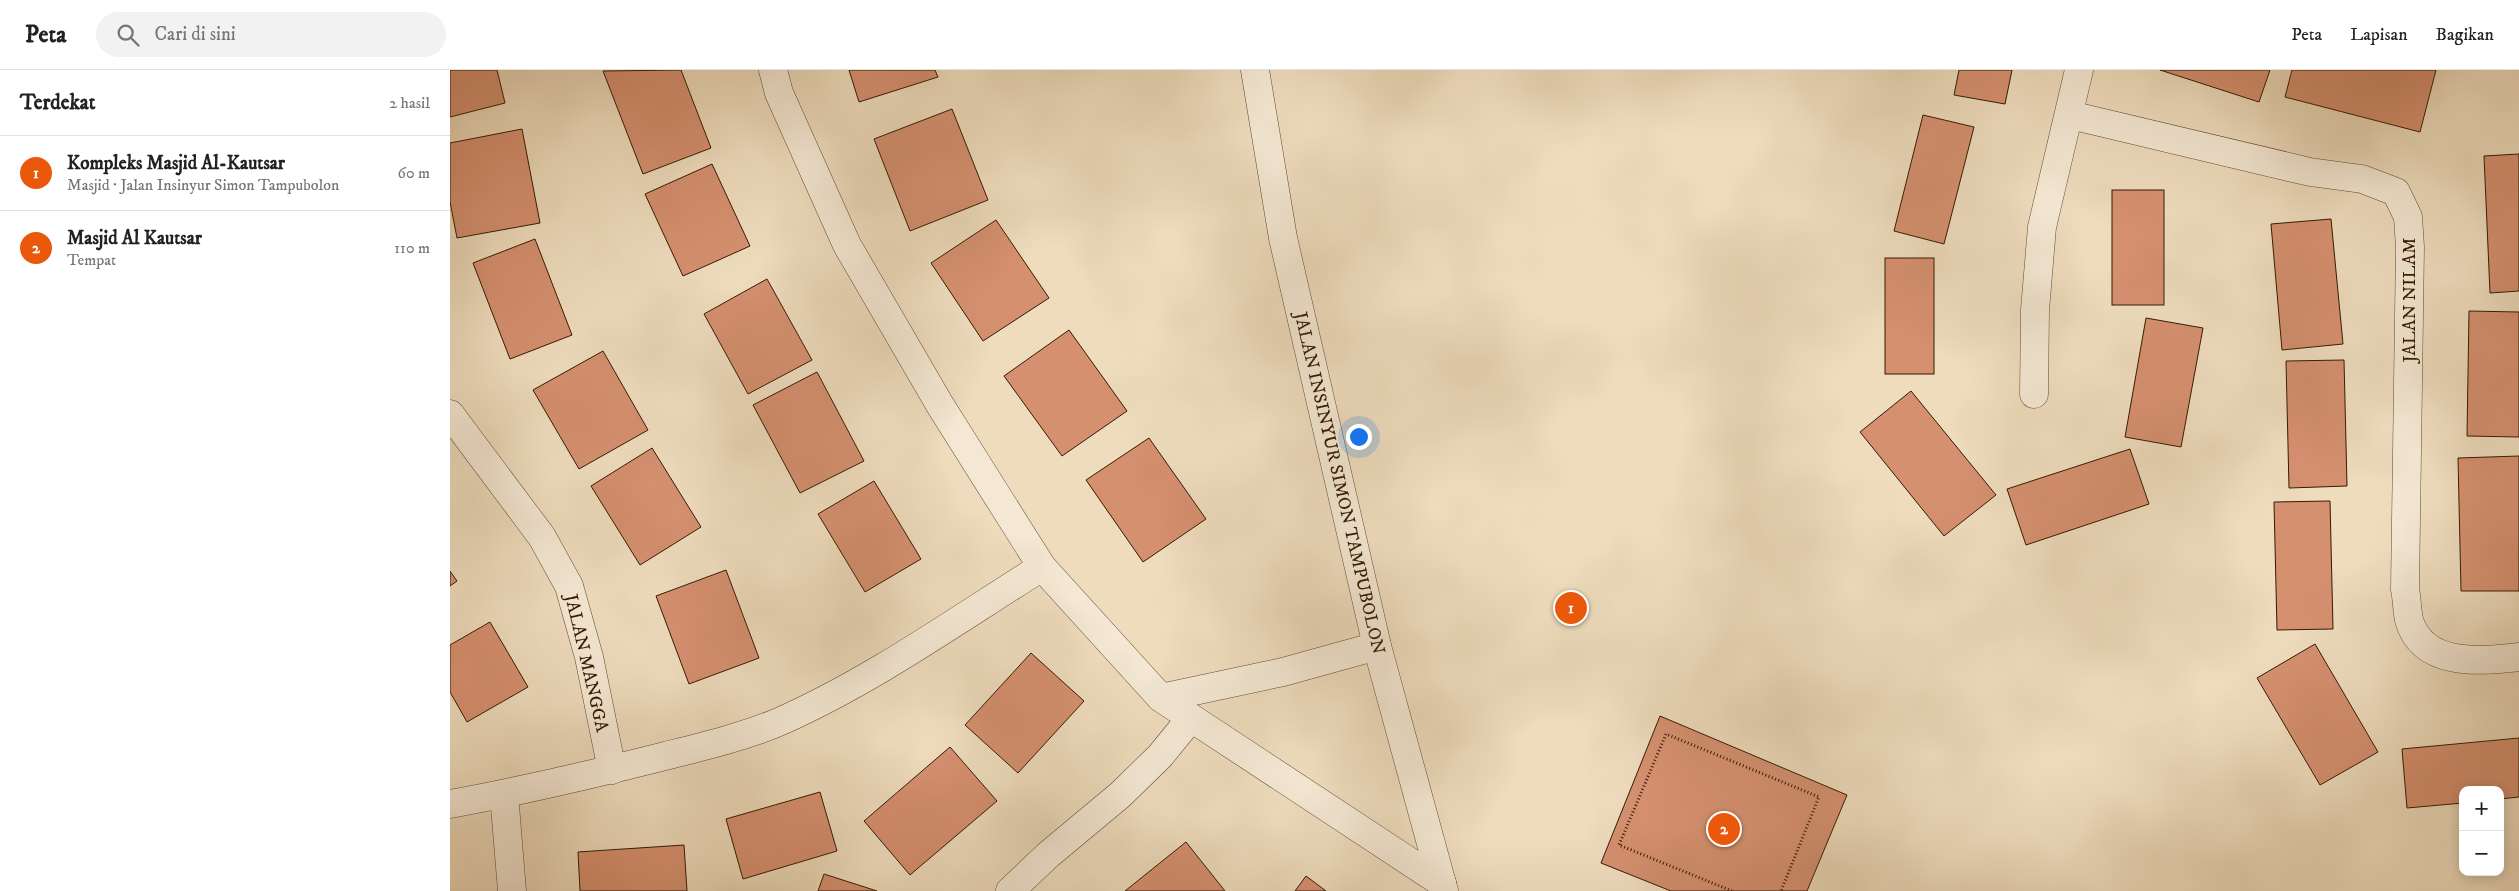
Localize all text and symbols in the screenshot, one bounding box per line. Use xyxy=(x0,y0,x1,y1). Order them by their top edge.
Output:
search box xyxy=(96,12,446,57)
text: Peta xyxy=(25,20,66,50)
icon: search xyxy=(114,21,142,49)
text: Cari di sini xyxy=(154,23,236,46)
text: Peta xyxy=(2291,24,2322,46)
text: Lapisan xyxy=(2350,24,2408,46)
text: Bagikan xyxy=(2436,24,2494,46)
text: Terdekat xyxy=(20,90,95,116)
text: 2 hasil xyxy=(389,93,430,113)
text: Kompleks Masjid Al-Kautsar xyxy=(67,152,285,175)
text: 1 xyxy=(33,163,39,183)
text: 60 m xyxy=(398,163,430,183)
text: Masjid · Jalan Insinyur Simon Tampubolon xyxy=(67,175,339,195)
text: Masjid Al Kautsar xyxy=(67,227,202,250)
street label: JALAN NILAM xyxy=(2399,237,2421,365)
text: 2 xyxy=(32,238,40,258)
text: 110 m xyxy=(394,238,430,258)
text: Tempat xyxy=(67,250,116,270)
street label: JALAN INSINYUR SIMON TAMPUBOLON xyxy=(1288,308,1389,657)
your location xyxy=(1346,424,1372,450)
pin: 1 xyxy=(1555,589,1587,627)
street label: JALAN MANGGA xyxy=(559,590,613,735)
map controls xyxy=(2459,786,2504,876)
button: + xyxy=(2459,786,2504,831)
pin: 2 xyxy=(1708,810,1740,848)
button: − xyxy=(2459,831,2504,876)

